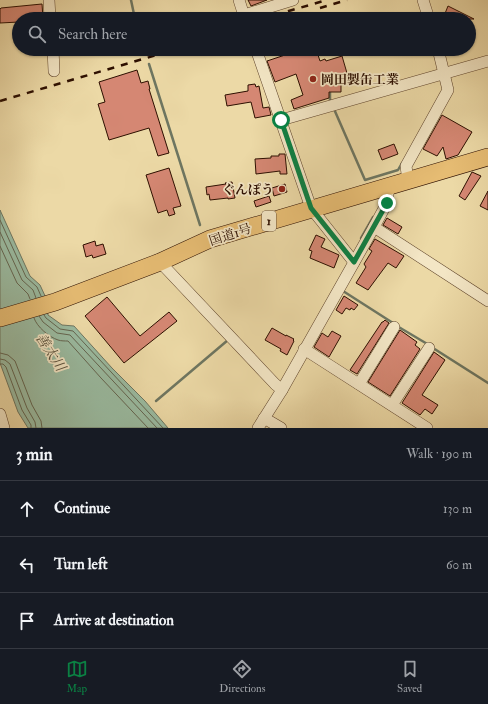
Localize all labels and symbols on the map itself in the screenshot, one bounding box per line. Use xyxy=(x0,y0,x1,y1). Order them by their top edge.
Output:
place label: 岡田製缶工業 xyxy=(321,72,399,88)
marker: 岡田製缶工業 xyxy=(308,74,318,84)
route start xyxy=(272,111,290,129)
place label: ぐんぽう xyxy=(222,182,274,198)
marker: ぐんぽう xyxy=(277,184,287,194)
route end xyxy=(378,194,396,212)
road number: 1 xyxy=(262,211,276,231)
street label: 国道1号 xyxy=(207,221,254,249)
water label: 善太川 xyxy=(32,330,70,376)

